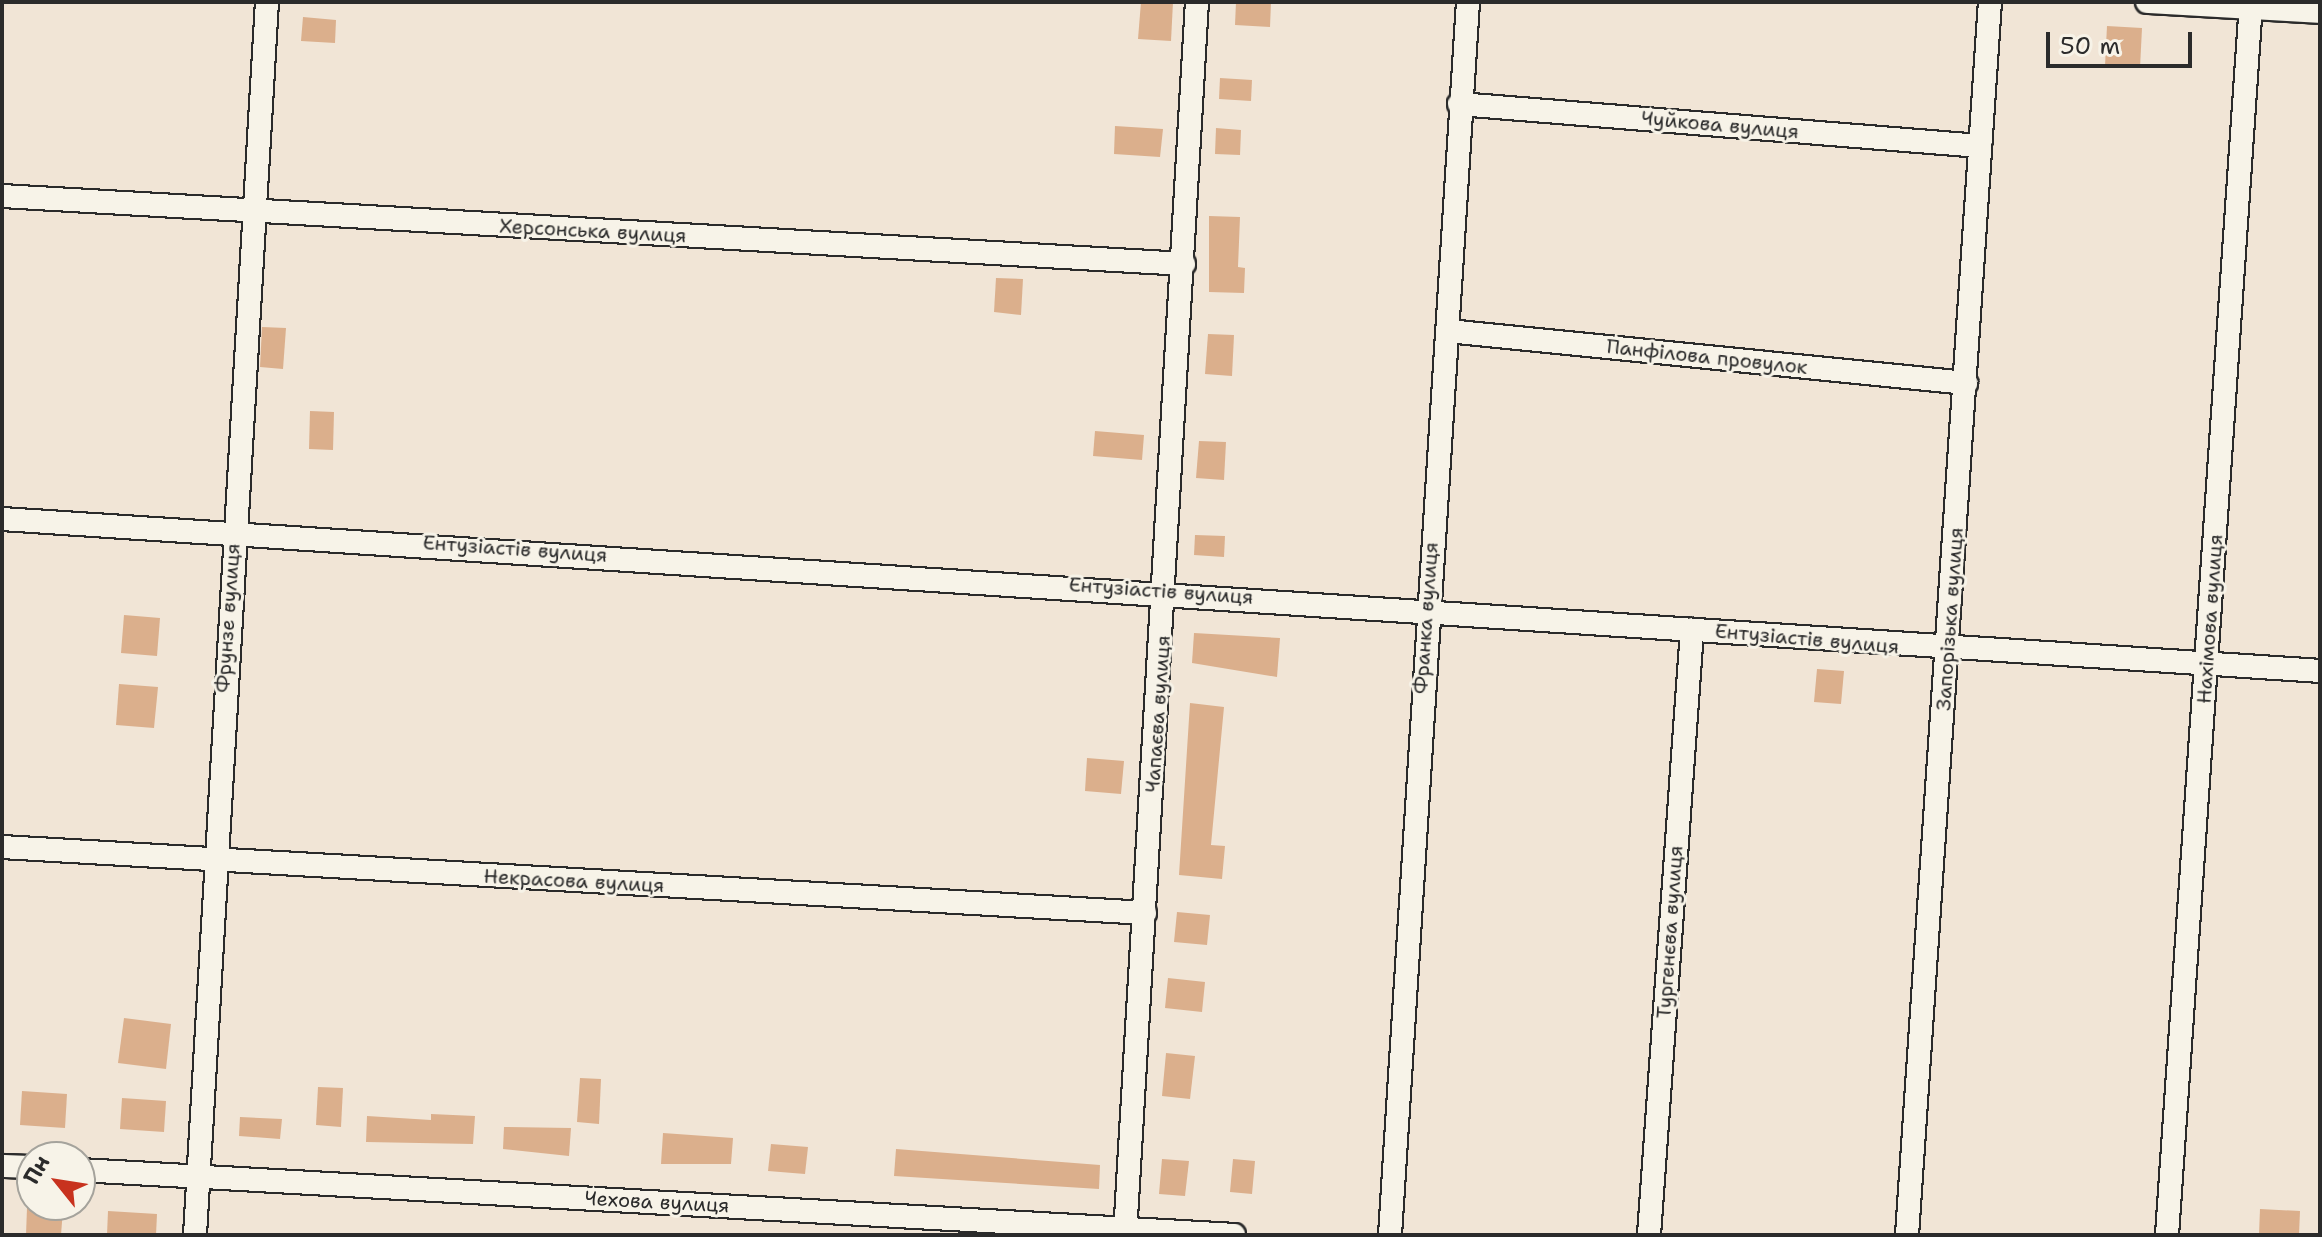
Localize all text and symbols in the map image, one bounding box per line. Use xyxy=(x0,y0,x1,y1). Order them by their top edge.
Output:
scale bar xyxy=(2050,16,2196,66)
text: 50 m xyxy=(2060,30,2120,62)
street label: Чуйкова вулиця xyxy=(1640,106,1800,144)
street label: Херсонська вулиця xyxy=(499,214,687,248)
street label: Панфілова провулок xyxy=(1605,335,1809,379)
street label: Запорізька вулиця xyxy=(1932,527,1968,711)
street label: Ентузіастів вулиця xyxy=(422,531,608,567)
street label: Нахімова вулиця xyxy=(2192,533,2228,705)
street label: Франка вулиця xyxy=(1409,541,1443,695)
street label: Фрунзе вулиця xyxy=(211,542,245,694)
street label: Ентузіастів вулиця xyxy=(1068,573,1254,609)
street label: Ентузіастів вулиця xyxy=(1714,619,1900,659)
street label: Чапаєва вулиця xyxy=(1141,635,1175,793)
street label: Тургенєва вулиця xyxy=(1652,845,1688,1019)
street label: Некрасова вулиця xyxy=(483,864,665,898)
north arrow xyxy=(16,1141,96,1221)
text: Пн xyxy=(17,1150,56,1190)
street label: Чехова вулиця xyxy=(584,1186,730,1218)

